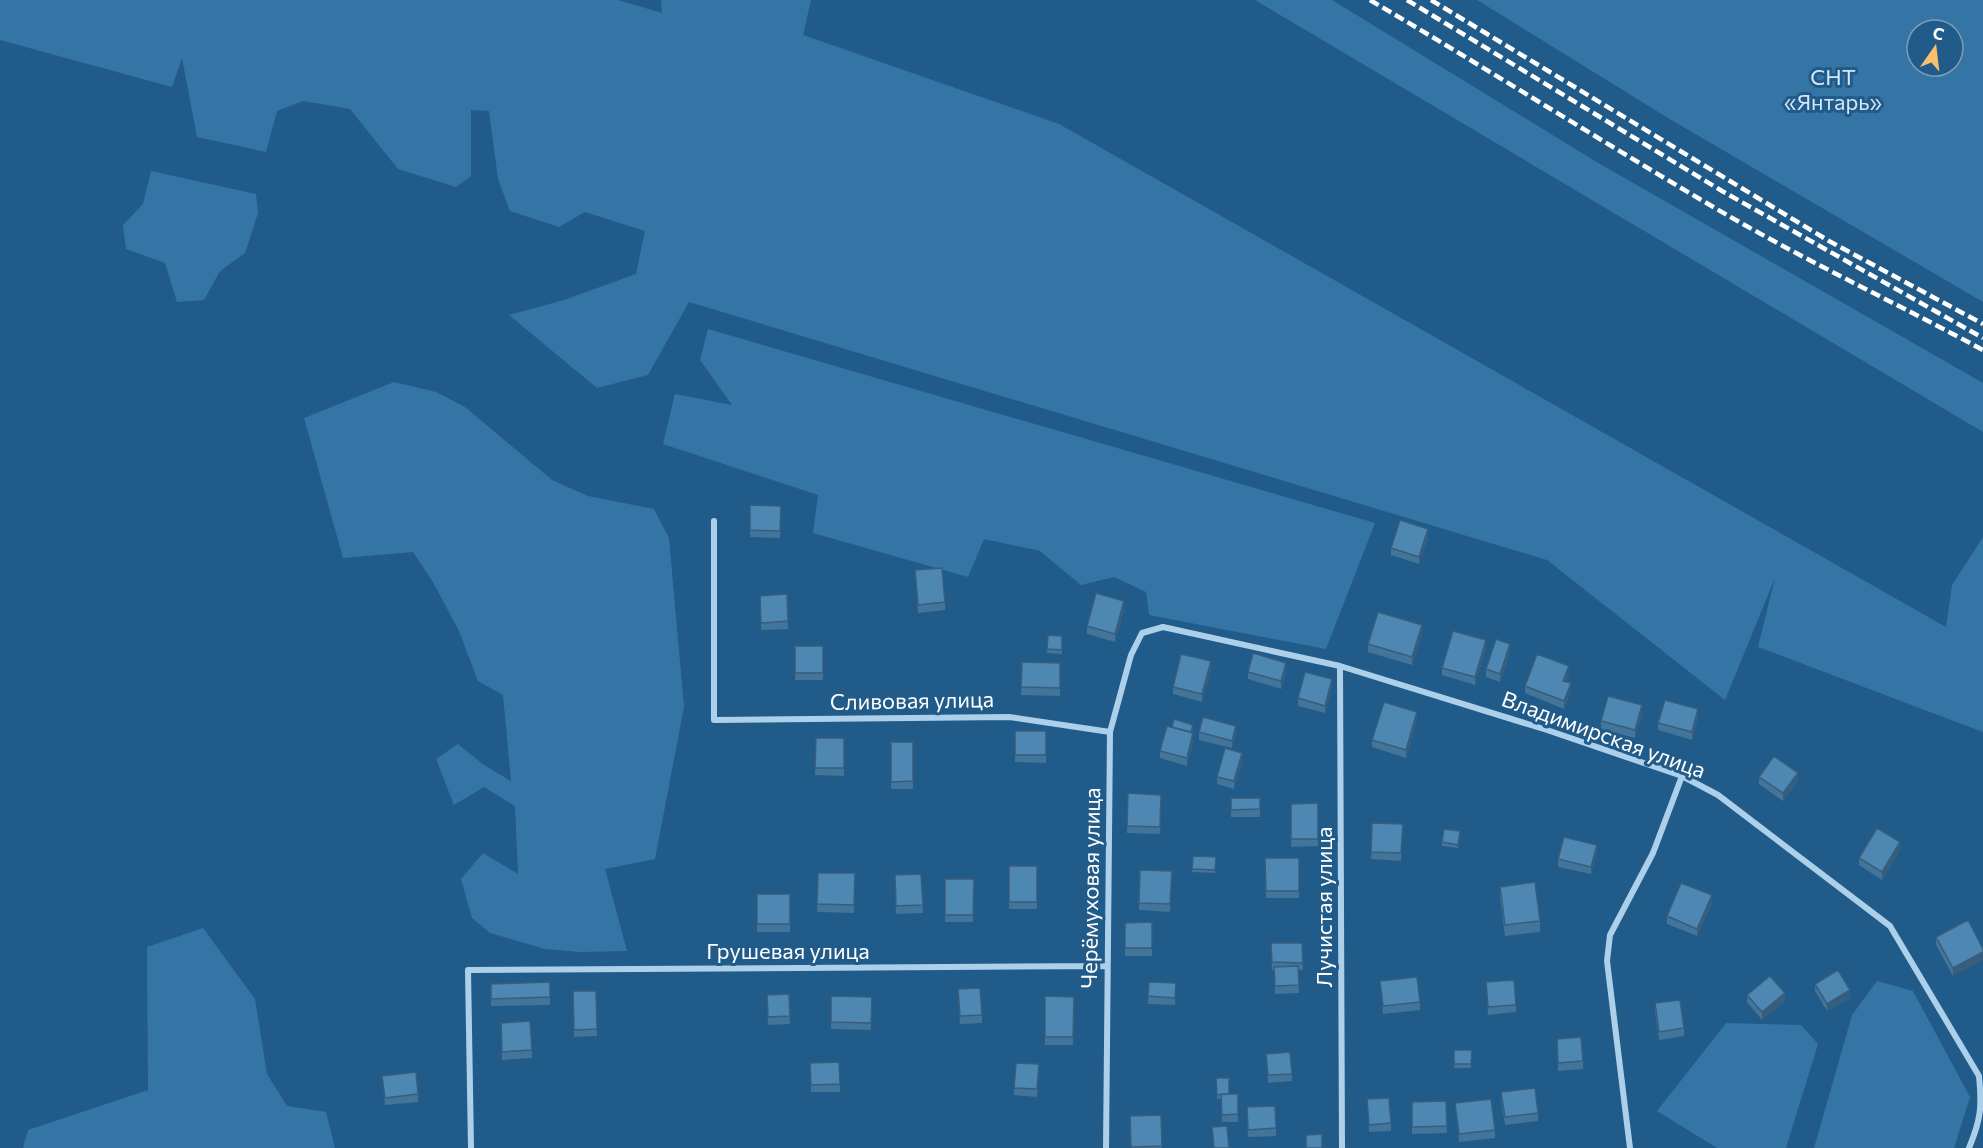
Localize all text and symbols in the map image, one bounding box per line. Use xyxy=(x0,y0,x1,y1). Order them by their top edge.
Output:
north arrow xyxy=(1905,18,1965,78)
text: С xyxy=(1931,22,1946,44)
park label: СНТ «Янтарь» xyxy=(1784,63,1882,115)
street label: Сливовая улица xyxy=(830,685,994,715)
street label: Владимирская улица xyxy=(1498,685,1710,783)
street label: Черёмуховая улица xyxy=(1075,787,1105,989)
street label: Лучистая улица xyxy=(1310,827,1337,987)
street label: Грушевая улица xyxy=(706,937,870,964)

